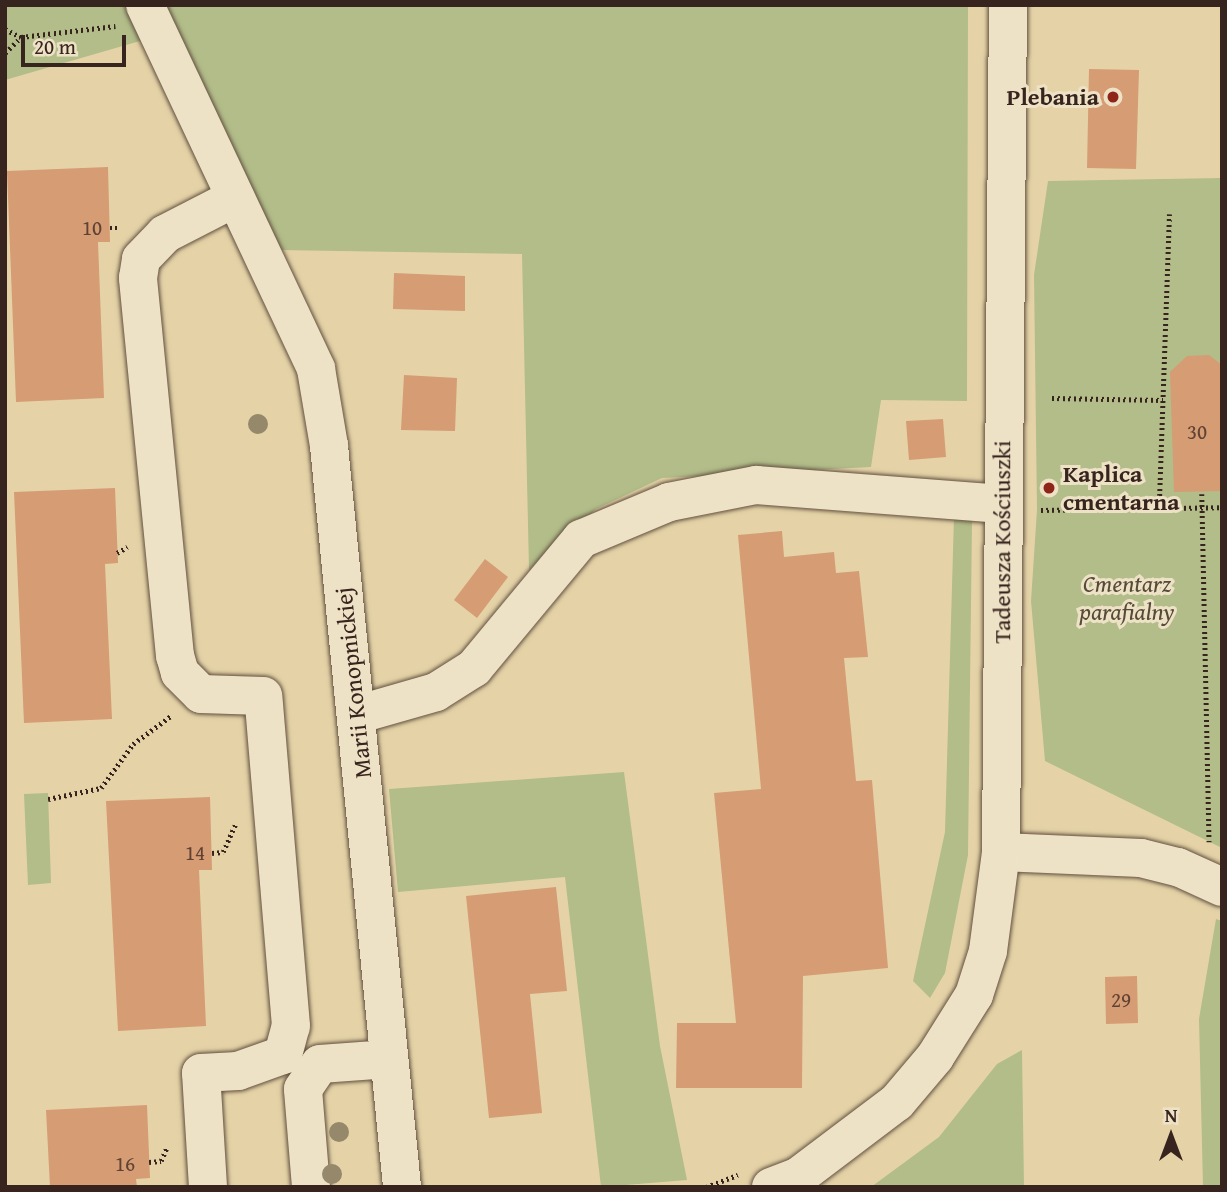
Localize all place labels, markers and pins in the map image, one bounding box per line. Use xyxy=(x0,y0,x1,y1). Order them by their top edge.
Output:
place label: Plebania xyxy=(1006,83,1099,111)
marker: Plebania xyxy=(1105,89,1121,105)
place label: Kaplica cmentarna xyxy=(1063,460,1180,516)
marker: Kaplica cmentarna xyxy=(1041,480,1057,496)

